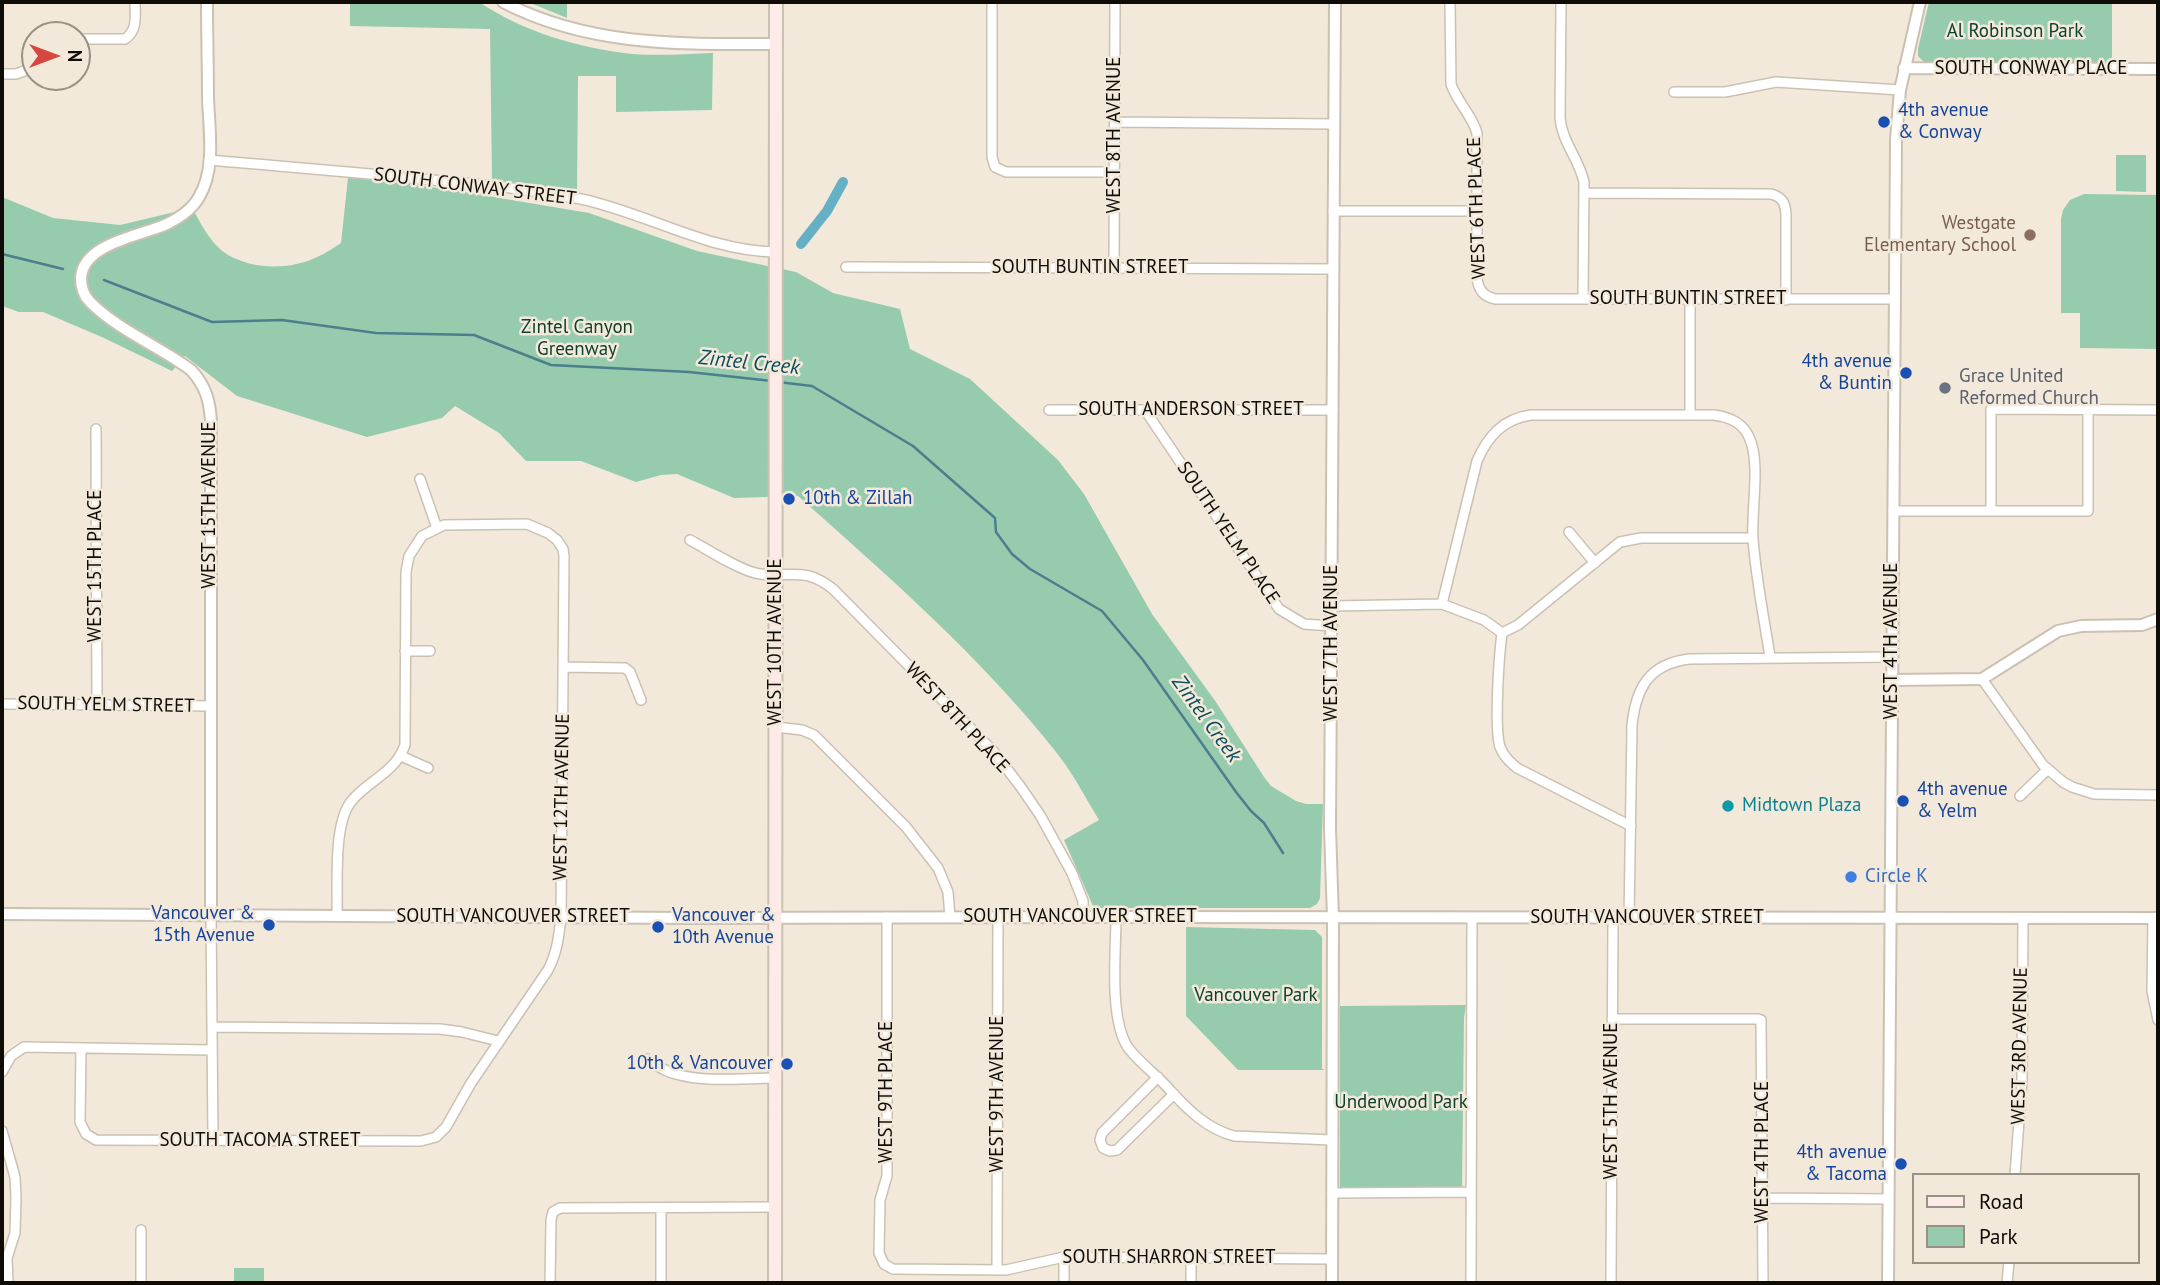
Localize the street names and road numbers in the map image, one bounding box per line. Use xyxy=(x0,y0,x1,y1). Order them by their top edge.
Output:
street label: WEST 8TH AVENUE xyxy=(1104,57,1126,213)
street label: SOUTH CONWAY PLACE xyxy=(1935,58,2127,80)
street label: WEST 6TH PLACE xyxy=(1463,136,1491,280)
street label: SOUTH CONWAY STREET xyxy=(373,163,577,211)
street label: SOUTH BUNTIN STREET xyxy=(992,257,1188,279)
street label: SOUTH BUNTIN STREET xyxy=(1590,288,1786,310)
street label: SOUTH ANDERSON STREET xyxy=(1078,399,1304,421)
street label: WEST 15TH AVENUE xyxy=(199,421,221,589)
street label: SOUTH YELM PLACE xyxy=(1172,457,1284,609)
street label: WEST 15TH PLACE xyxy=(85,490,107,642)
street label: WEST 10TH AVENUE xyxy=(765,558,787,726)
street label: WEST 4TH AVENUE xyxy=(1881,563,1903,719)
street label: WEST 7TH AVENUE xyxy=(1321,565,1343,721)
street label: WEST 8TH PLACE xyxy=(900,658,1014,778)
street label: SOUTH YELM STREET xyxy=(17,692,195,718)
street label: WEST 12TH AVENUE xyxy=(549,713,575,881)
street label: SOUTH VANCOUVER STREET xyxy=(396,906,630,928)
street label: SOUTH VANCOUVER STREET xyxy=(963,906,1197,928)
street label: SOUTH VANCOUVER STREET xyxy=(1530,907,1764,929)
street label: WEST 3RD AVENUE xyxy=(2007,967,2033,1125)
street label: WEST 9TH AVENUE xyxy=(987,1016,1009,1172)
street label: WEST 9TH PLACE xyxy=(876,1021,898,1163)
street label: WEST 5TH AVENUE xyxy=(1601,1023,1623,1179)
street label: WEST 4TH PLACE xyxy=(1752,1081,1774,1223)
street label: SOUTH TACOMA STREET xyxy=(159,1130,361,1152)
street label: SOUTH SHARRON STREET xyxy=(1062,1247,1276,1269)

